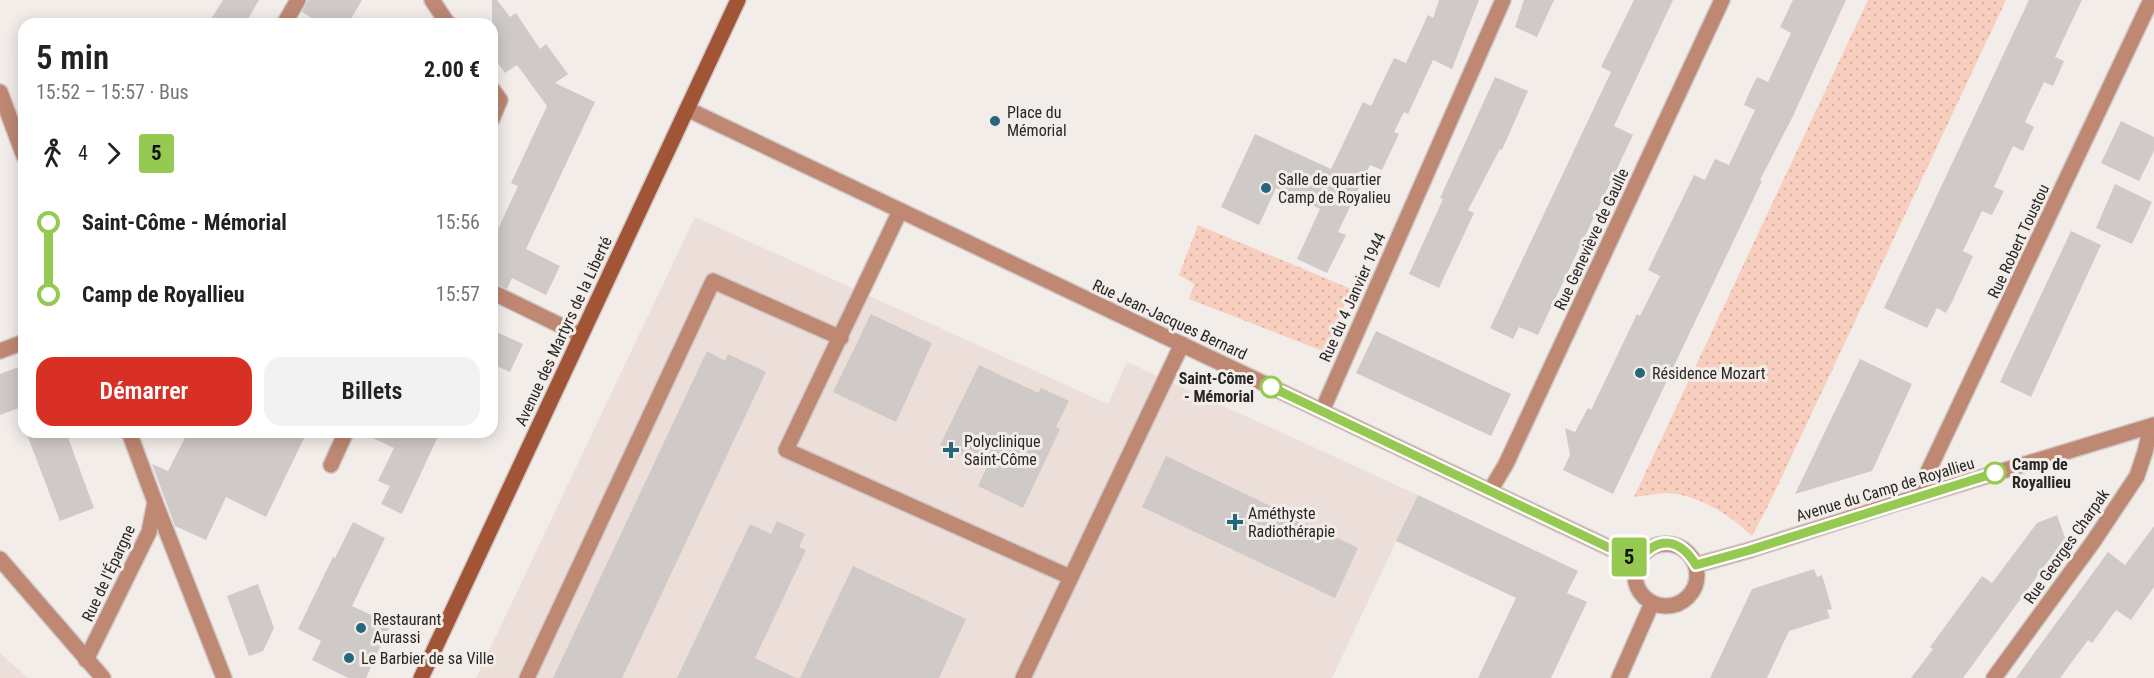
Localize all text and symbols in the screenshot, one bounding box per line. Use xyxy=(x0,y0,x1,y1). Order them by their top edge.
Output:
text: 5 min xyxy=(36,38,109,77)
text: 2.00 € xyxy=(424,57,480,82)
text: 15:52 – 15:57 · Bus xyxy=(36,80,189,104)
place label: Place du Mémorial xyxy=(1007,103,1067,140)
marker: Place du Mémorial xyxy=(988,114,1002,128)
icon: walk xyxy=(36,137,69,170)
icon: forward xyxy=(97,137,130,170)
text: 4 xyxy=(78,141,88,165)
text: 5 xyxy=(151,141,162,165)
street label: Rue Geneviève de Gaulle xyxy=(1550,165,1633,313)
place label: Salle de quartier Camp de Royalieu xyxy=(1278,170,1391,207)
marker: Salle de quartier Camp de Royalieu xyxy=(1259,181,1273,195)
street label: Rue Robert Toustou xyxy=(1984,181,2053,301)
text: Saint-Côme - Mémorial xyxy=(82,210,287,235)
text: 15:56 xyxy=(436,210,480,234)
street label: Rue du 4 Janvier 1944 xyxy=(1315,229,1390,365)
street label: Avenue des Martyrs de la Liberté xyxy=(511,234,616,429)
street label: Rue Jean-Jacques Bernard xyxy=(1090,275,1250,364)
text: Camp de Royallieu xyxy=(82,282,245,307)
text: 15:57 xyxy=(436,282,480,306)
button: Démarrer xyxy=(36,357,252,426)
button: Billets xyxy=(264,357,480,426)
place label: Résidence Mozart xyxy=(1652,364,1766,383)
marker: Résidence Mozart xyxy=(1633,366,1647,380)
place label: Saint-Côme - Mémorial xyxy=(1179,369,1254,406)
marker: Saint-Côme - Mémorial xyxy=(1260,376,1282,398)
place label: Polyclinique Saint-Côme xyxy=(964,432,1040,469)
marker: Polyclinique Saint-Côme xyxy=(942,441,960,459)
street label: Avenue du Camp de Royallieu xyxy=(1794,453,1977,526)
place label: Camp de Royallieu xyxy=(2012,455,2071,492)
marker: Camp de Royallieu xyxy=(1984,462,2006,484)
street label: Rue Georges Charpak xyxy=(2020,485,2114,607)
place label: Améthyste Radiothérapie xyxy=(1248,504,1335,541)
marker: Améthyste Radiothérapie xyxy=(1226,513,1244,531)
street label: Rue de l'Épargne xyxy=(78,522,139,625)
line badge: 5 xyxy=(1610,538,1648,576)
text: 5 xyxy=(1624,545,1634,569)
place label: Restaurant Aurassi xyxy=(373,610,441,647)
marker: Restaurant Aurassi xyxy=(354,621,368,635)
place label: Le Barbier de sa Ville xyxy=(361,649,494,668)
marker: Le Barbier de sa Ville xyxy=(342,651,356,665)

